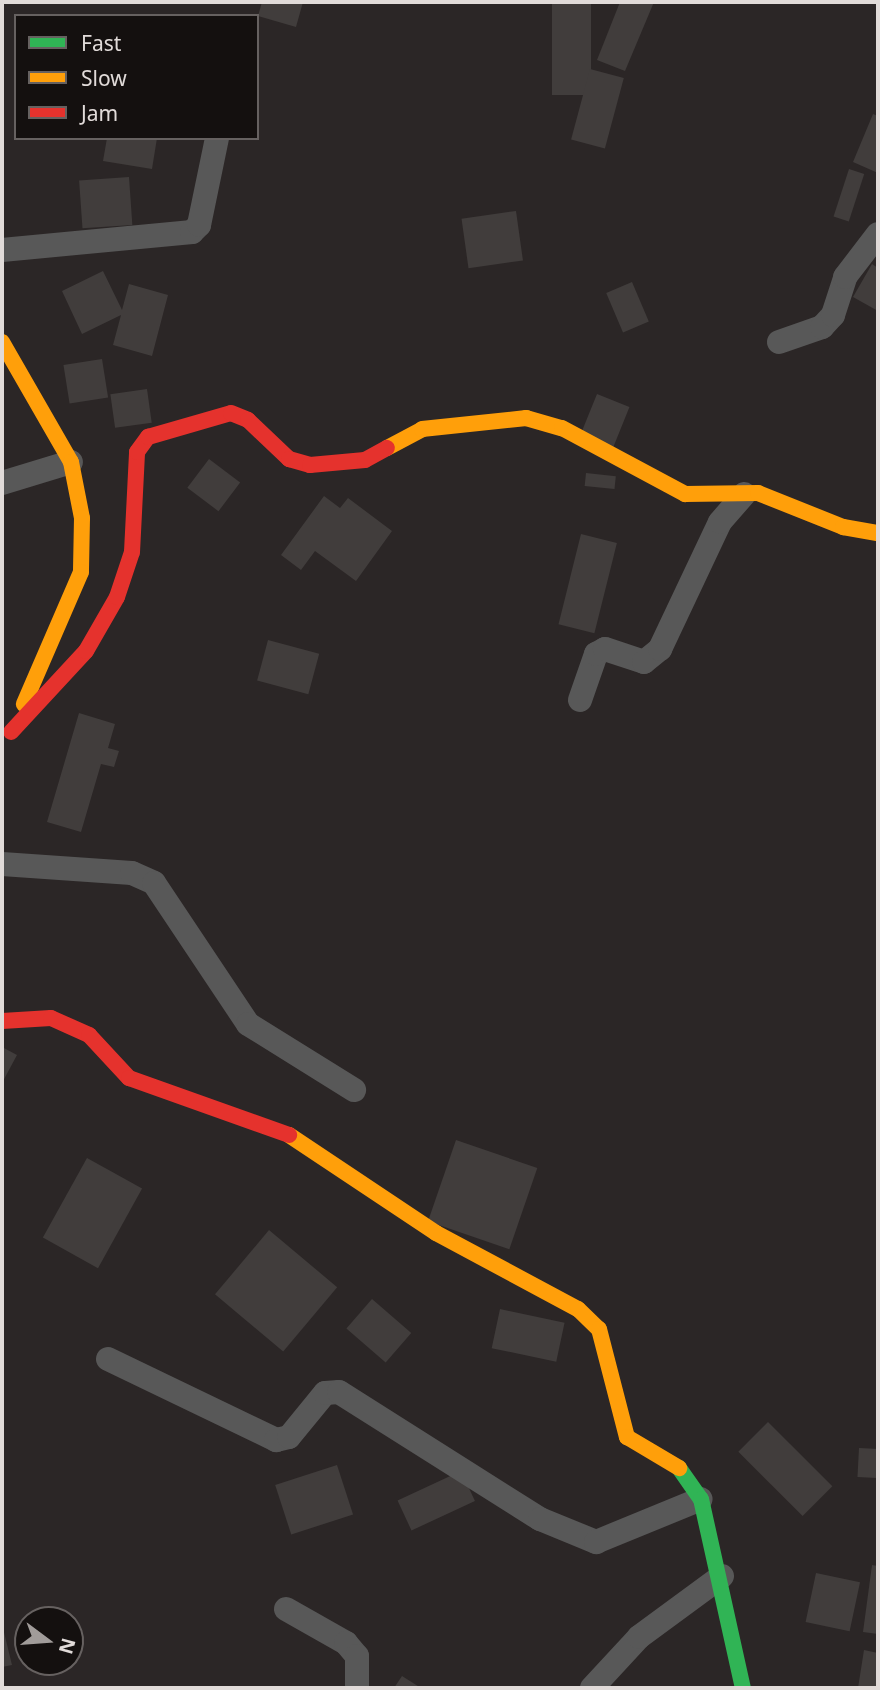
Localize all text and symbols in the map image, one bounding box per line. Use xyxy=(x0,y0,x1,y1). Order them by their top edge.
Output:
legend xyxy=(14,14,259,140)
text: Fast xyxy=(81,29,121,57)
text: Slow xyxy=(81,64,127,92)
text: Jam xyxy=(81,99,118,127)
north arrow xyxy=(14,1606,84,1676)
text: N xyxy=(53,1635,82,1657)

